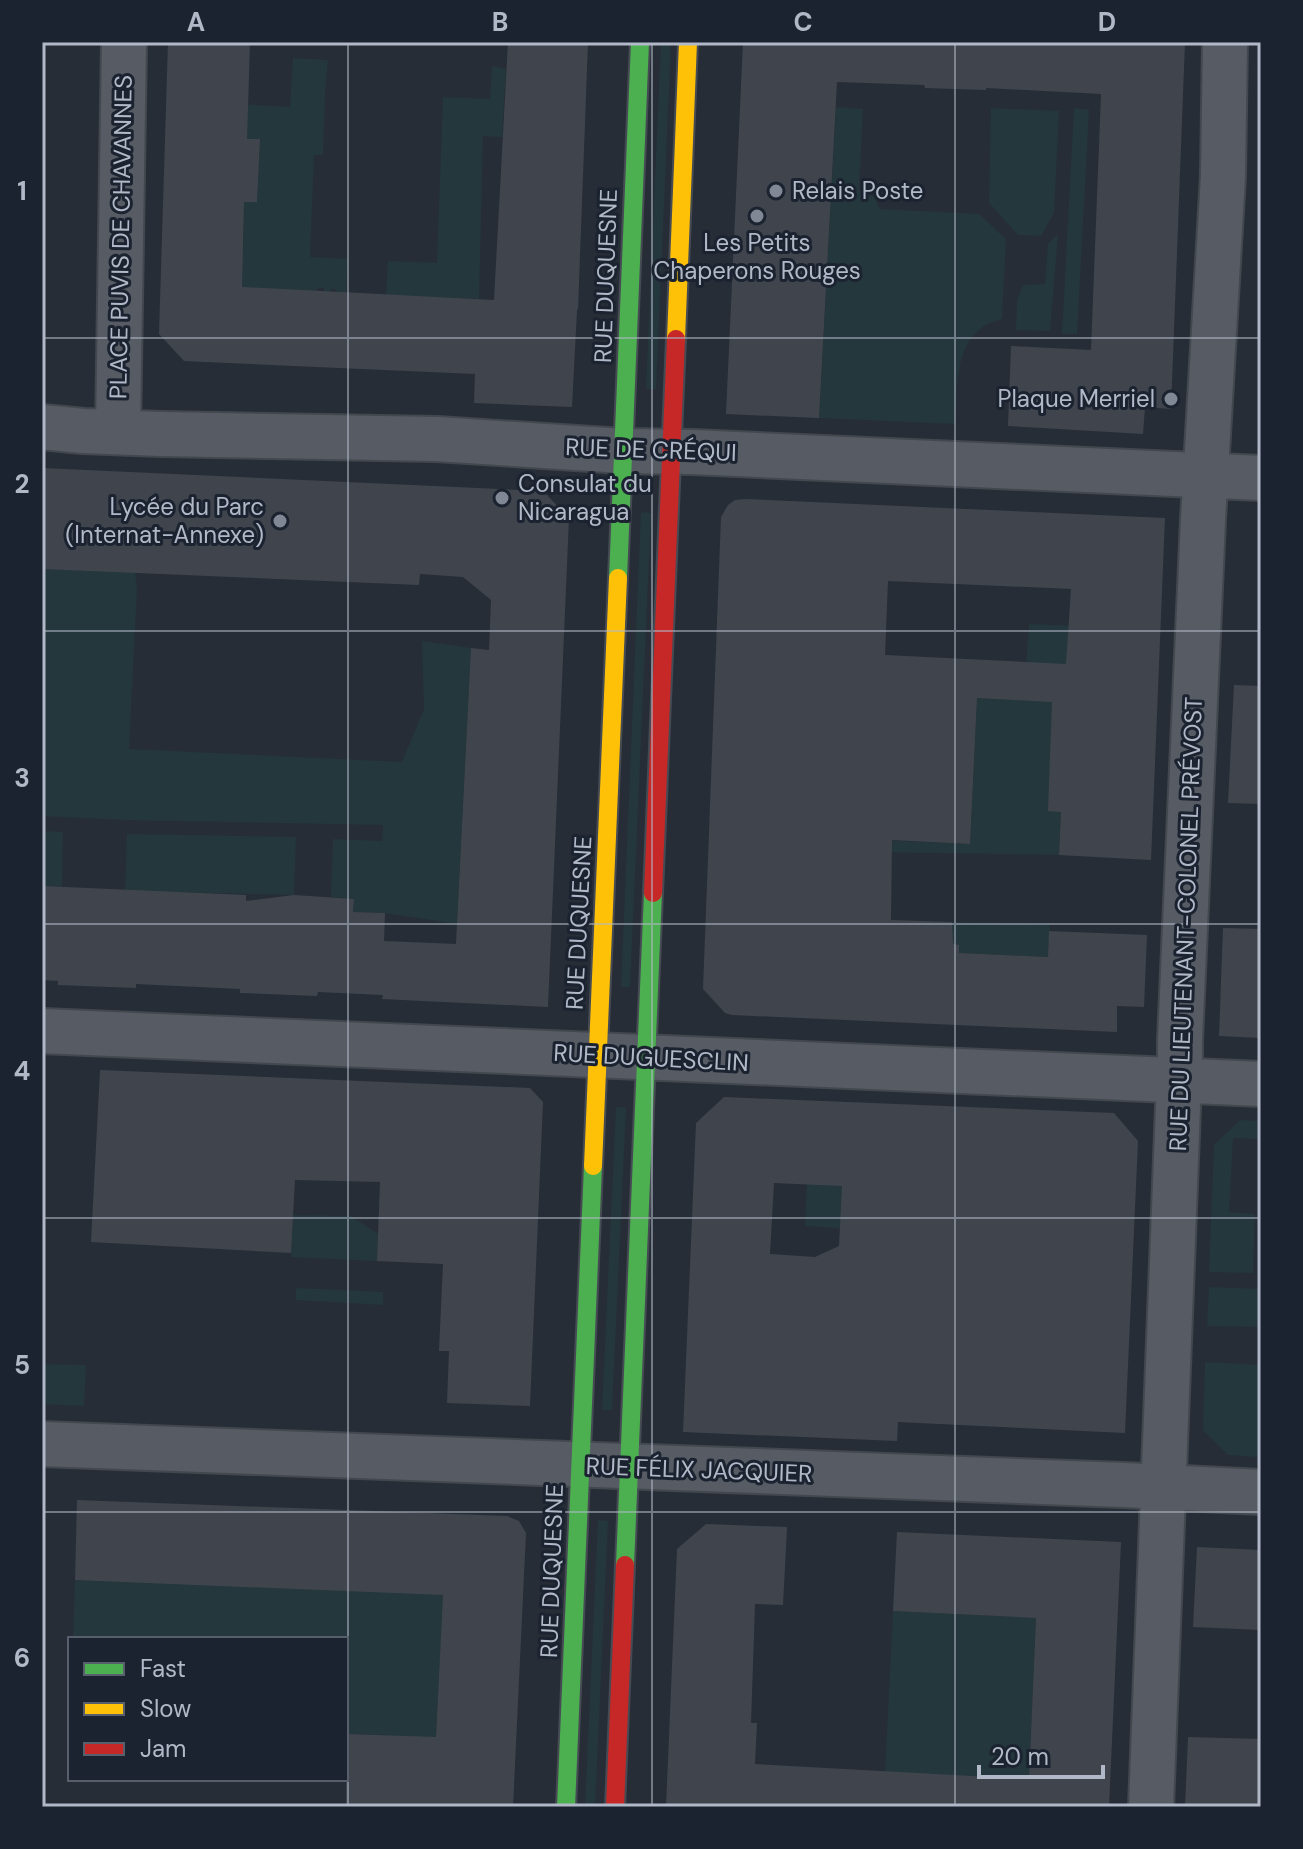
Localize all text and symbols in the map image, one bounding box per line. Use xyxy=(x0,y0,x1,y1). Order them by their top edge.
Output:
text: A xyxy=(187,5,205,39)
text: B xyxy=(492,5,508,39)
text: C xyxy=(793,5,813,39)
text: D xyxy=(1098,5,1116,39)
street label: PLACE PUVIS DE CHAVANNES xyxy=(102,75,139,399)
text: 1 xyxy=(17,174,27,208)
place label: Relais Poste xyxy=(792,175,923,206)
marker: Relais Poste xyxy=(767,182,785,200)
street label: RUE DUQUESNE xyxy=(587,188,624,364)
marker: Les Petits Chaperons Rouges xyxy=(748,207,766,225)
place label: Les Petits Chaperons Rouges xyxy=(653,227,861,286)
place label: Plaque Merriel xyxy=(998,383,1155,414)
marker: Plaque Merriel xyxy=(1162,390,1180,408)
street label: RUE DE CRÉQUI xyxy=(565,431,737,468)
text: 2 xyxy=(14,467,30,501)
place label: Consulat du Nicaragua xyxy=(518,468,652,527)
marker: Consulat du Nicaragua xyxy=(493,489,511,507)
place label: Lycée du Parc (Internat-Annexe) xyxy=(65,491,264,550)
marker: Lycée du Parc (Internat-Annexe) xyxy=(271,512,289,530)
street label: RUE DU LIEUTENANT-COLONEL PRÉVOST xyxy=(1162,696,1209,1152)
text: 3 xyxy=(14,761,30,795)
street label: RUE DUQUESNE xyxy=(558,835,599,1011)
street label: RUE DUGUESCLIN xyxy=(553,1037,750,1078)
text: 4 xyxy=(14,1054,30,1088)
text: 5 xyxy=(14,1348,30,1382)
street label: RUE FÉLIX JACQUIER xyxy=(585,1450,813,1489)
street label: RUE DUQUESNE xyxy=(533,1483,570,1659)
legend xyxy=(68,1637,348,1781)
text: 6 xyxy=(14,1641,30,1675)
text: Fast xyxy=(140,1653,186,1684)
text: Slow xyxy=(140,1693,191,1724)
scale bar xyxy=(979,1729,1103,1779)
text: Jam xyxy=(140,1733,186,1764)
text: 20 m xyxy=(991,1741,1049,1772)

